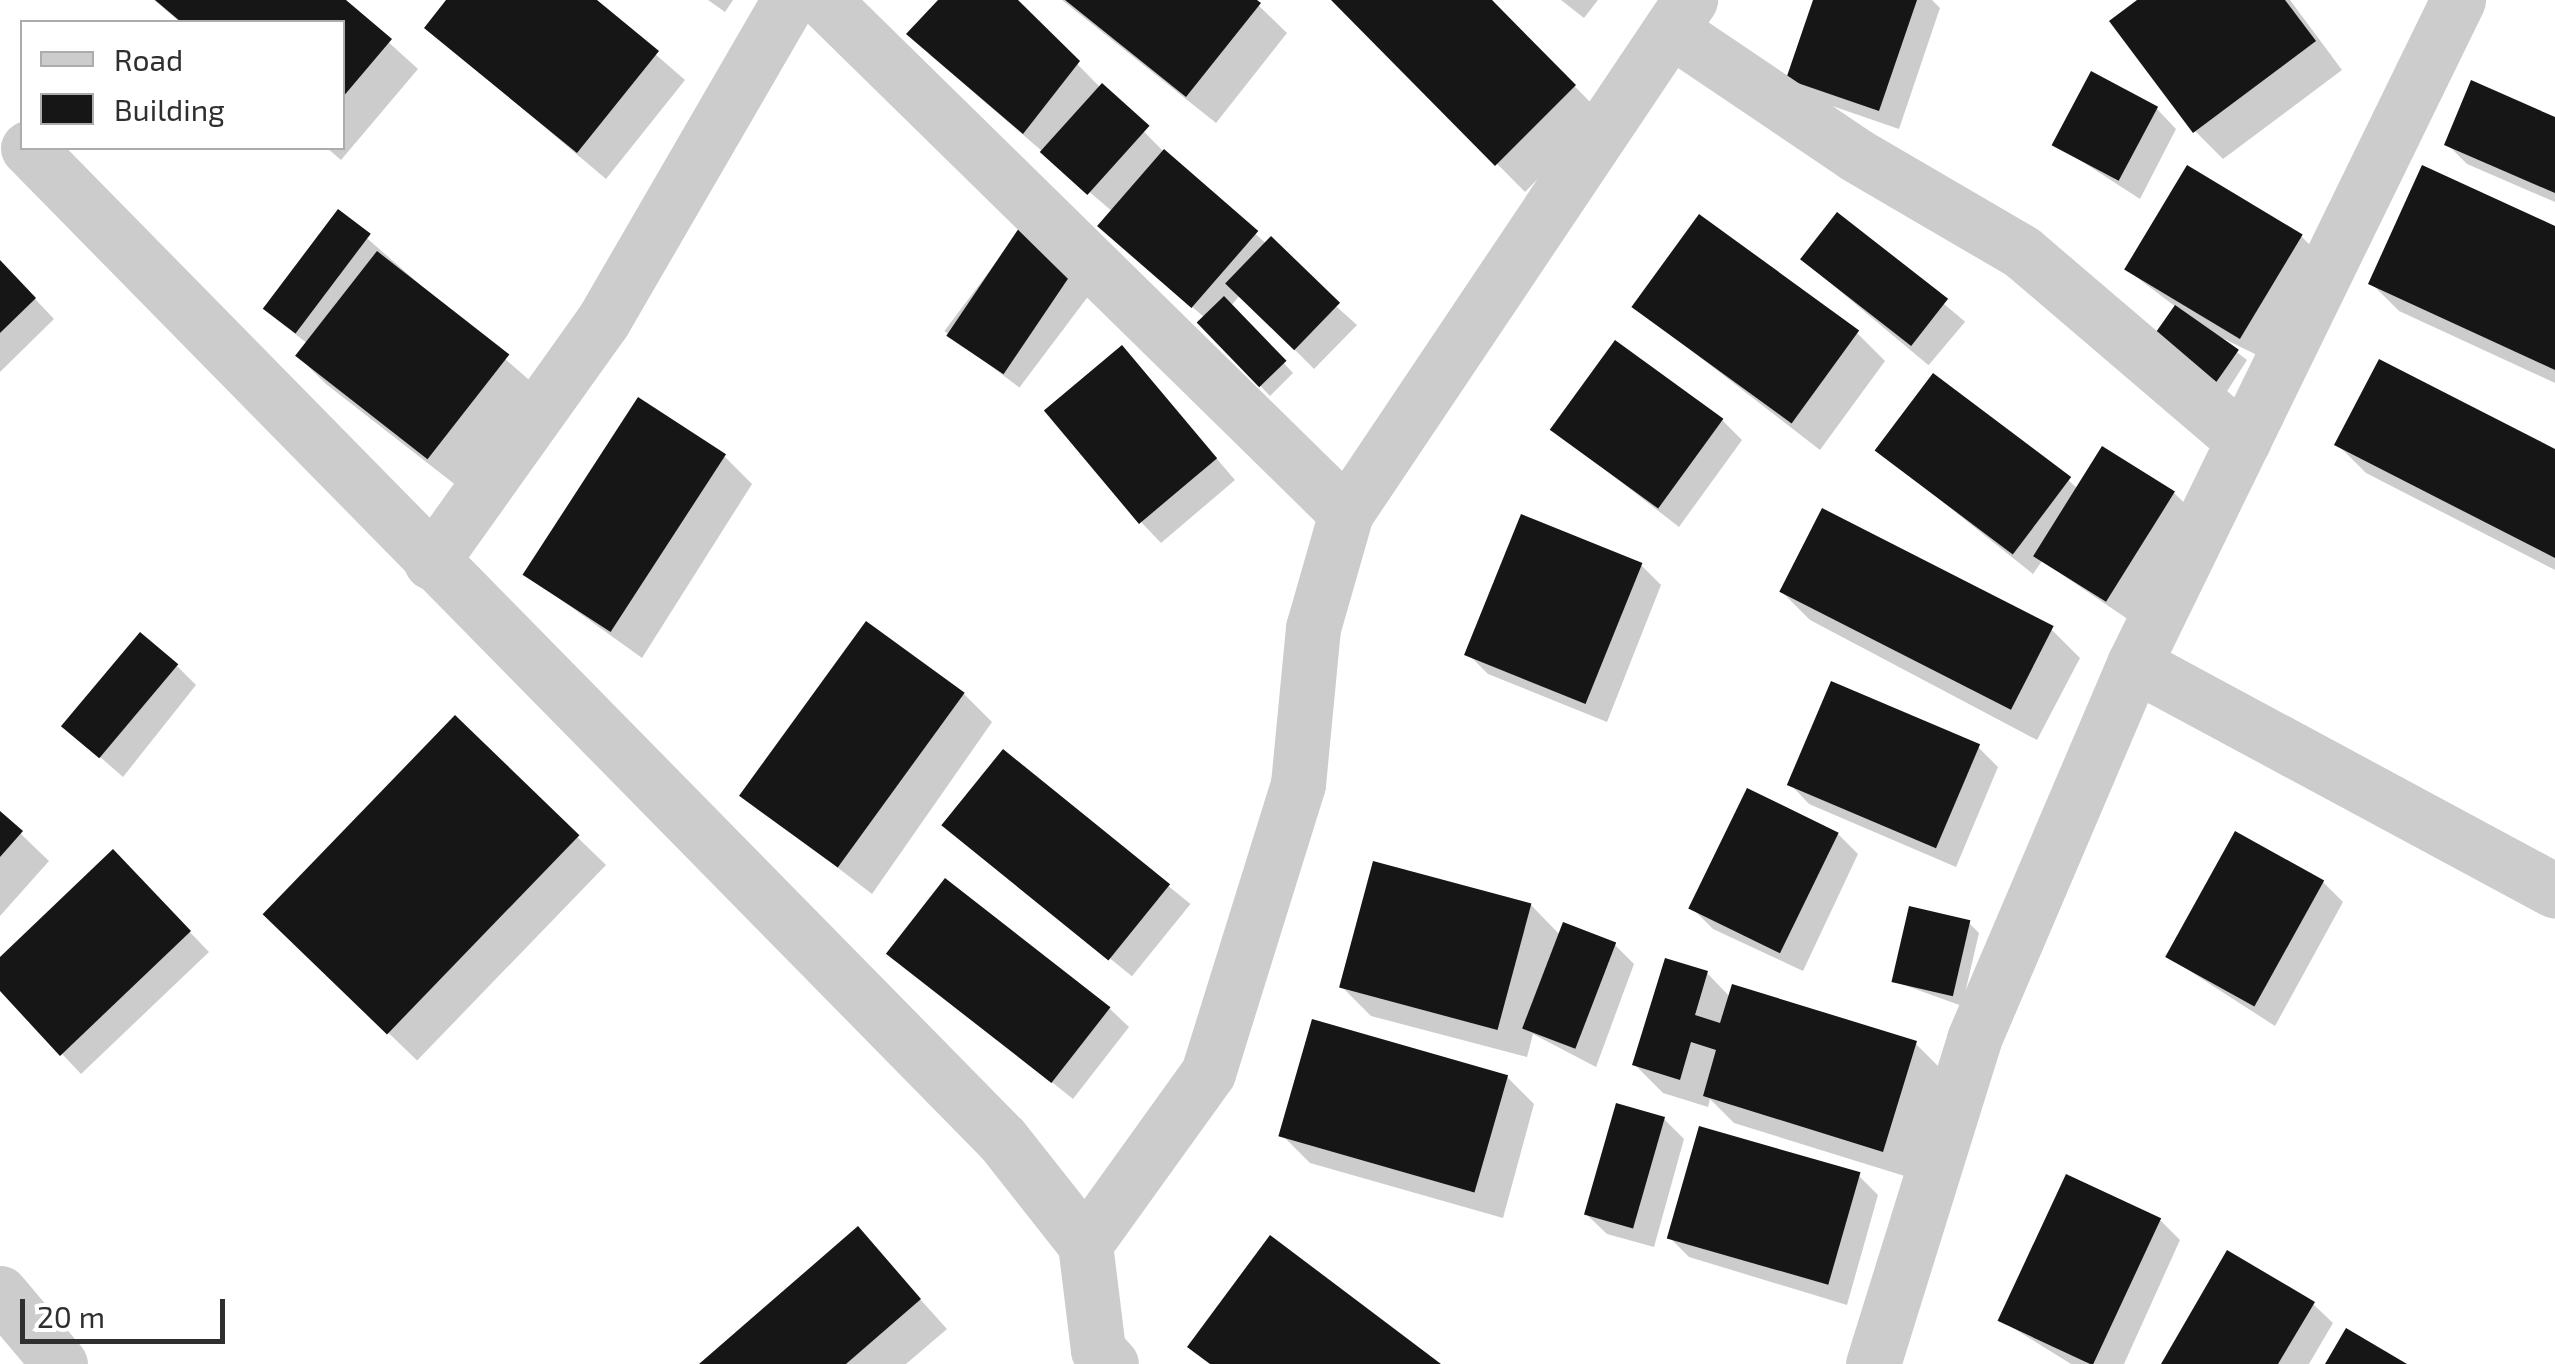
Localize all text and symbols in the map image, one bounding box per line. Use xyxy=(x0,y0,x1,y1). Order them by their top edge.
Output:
legend xyxy=(20,20,345,150)
text: Road xyxy=(114,41,183,77)
text: Building xyxy=(114,91,225,127)
scale bar xyxy=(25,1279,230,1341)
text: 20 m xyxy=(37,1298,105,1334)

